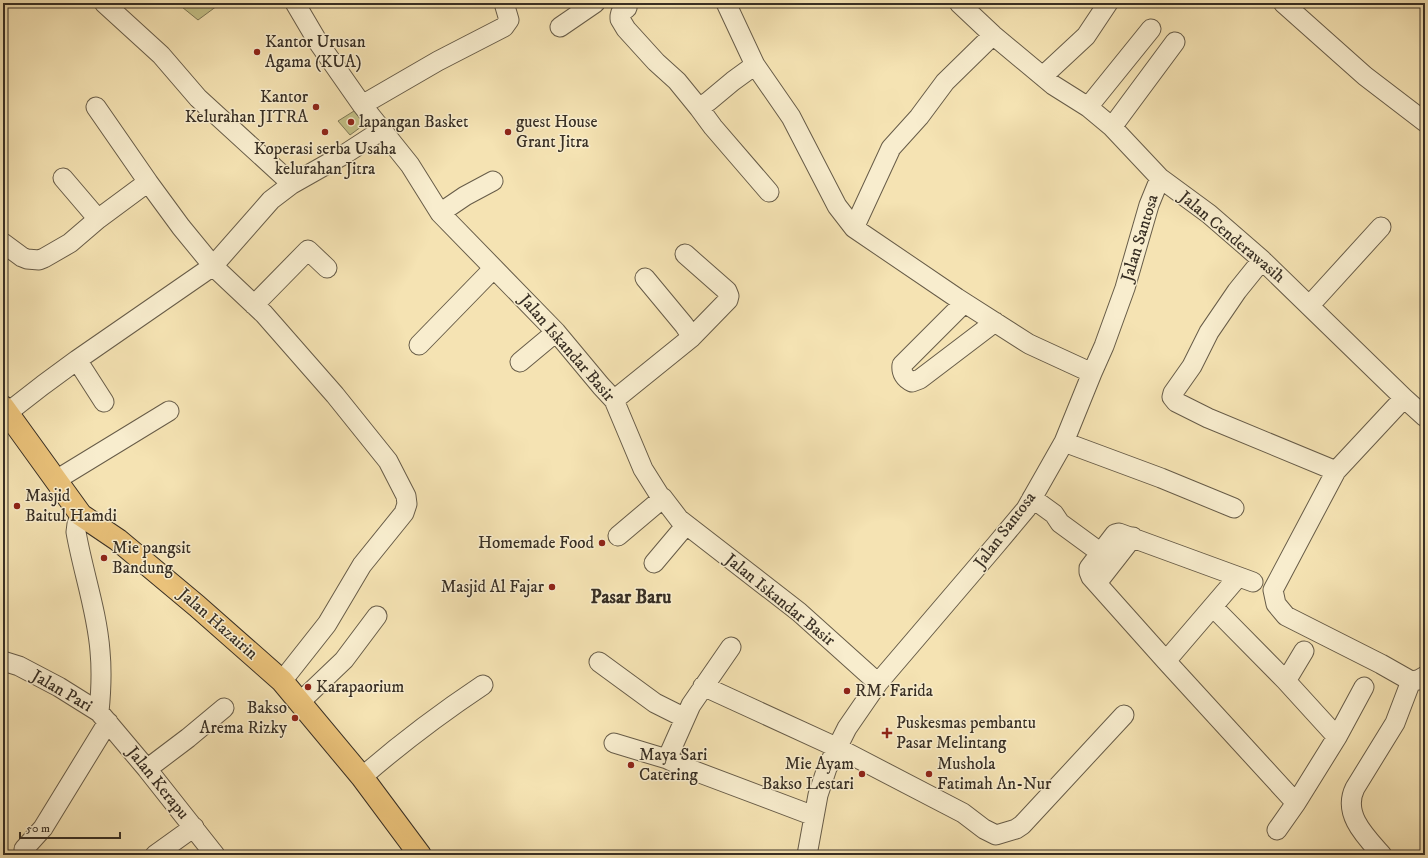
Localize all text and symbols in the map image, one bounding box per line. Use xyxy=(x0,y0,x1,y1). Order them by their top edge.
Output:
place label: Kantor Urusan Agama (KUA) xyxy=(265,31,366,73)
marker: Kantor Urusan Agama (KUA) xyxy=(252,47,262,57)
place label: Kantor Kelurahan JITRA xyxy=(185,86,309,128)
marker: Kantor Kelurahan JITRA xyxy=(311,102,321,112)
place label: lapangan Basket xyxy=(359,111,469,133)
place label: guest House Grant Jitra xyxy=(516,111,598,153)
marker: lapangan Basket xyxy=(346,117,356,127)
marker: Koperasi serba Usaha kelurahan Jitra xyxy=(320,127,330,137)
marker: guest House Grant Jitra xyxy=(503,127,513,137)
place label: Koperasi serba Usaha kelurahan Jitra xyxy=(254,138,397,180)
street label: Jalan Cenderawasih xyxy=(1173,185,1290,288)
street label: Jalan Santosa xyxy=(1116,191,1164,286)
street label: Jalan Iskandar Basir xyxy=(513,288,620,407)
place label: Masjid Baitul Hamdi xyxy=(25,485,117,527)
street label: Jalan Santosa xyxy=(968,487,1041,574)
marker: Masjid Baitul Hamdi xyxy=(12,501,22,511)
place label: Homemade Food xyxy=(478,532,595,554)
place label: Mie pangsit Bandung xyxy=(112,537,192,579)
marker: Homemade Food xyxy=(597,538,607,548)
street label: Jalan Iskandar Basir xyxy=(719,547,840,652)
marker: Mie pangsit Bandung xyxy=(99,553,109,563)
place label: Masjid Al Fajar xyxy=(441,576,545,598)
street label: Jalan Hazairin xyxy=(172,582,262,665)
marker: Masjid Al Fajar xyxy=(547,582,557,592)
district label: Pasar Baru xyxy=(590,586,672,609)
street label: Jalan Pari xyxy=(26,664,96,717)
place label: Karapaorium xyxy=(316,676,405,698)
place label: RM. Farida xyxy=(855,680,934,702)
marker: Karapaorium xyxy=(303,682,313,692)
marker: RM. Farida xyxy=(842,686,852,696)
place label: Bakso Arema Rizky xyxy=(200,697,288,739)
place label: Puskesmas pembantu Pasar Melintang xyxy=(896,712,1036,754)
marker: Bakso Arema Rizky xyxy=(290,713,300,723)
marker: Puskesmas pembantu Pasar Melintang xyxy=(881,727,893,739)
street label: Jalan Kerapu xyxy=(121,740,194,824)
place label: Maya Sari Catering xyxy=(639,744,707,786)
place label: Mie Ayam Bakso Lestari xyxy=(762,753,854,795)
place label: Mushola Fatimah An-Nur xyxy=(937,753,1052,795)
marker: Maya Sari Catering xyxy=(626,760,636,770)
marker: Mie Ayam Bakso Lestari xyxy=(857,769,867,779)
marker: Mushola Fatimah An-Nur xyxy=(924,769,934,779)
scale bar xyxy=(20,814,120,840)
text: 50 m xyxy=(26,821,50,836)

